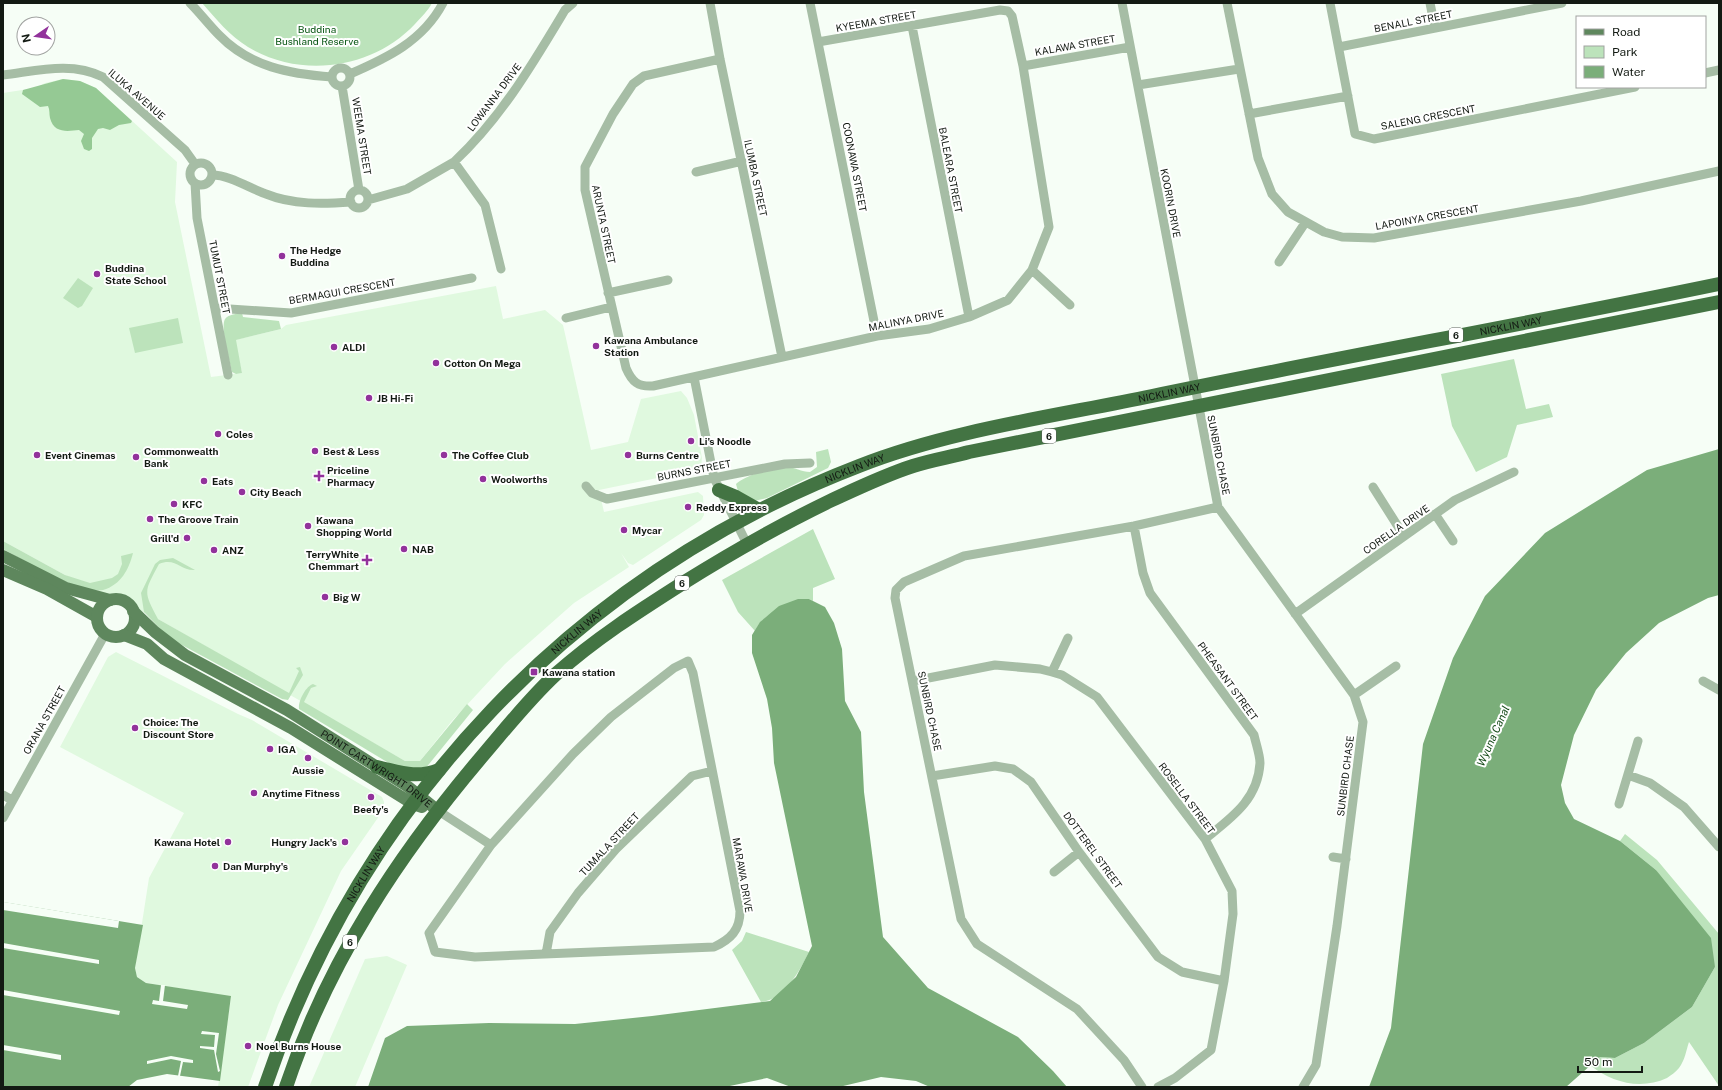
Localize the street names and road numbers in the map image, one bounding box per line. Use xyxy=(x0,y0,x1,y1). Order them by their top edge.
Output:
street label: KYEEMA STREET xyxy=(835,8,917,34)
street label: BENALL STREET xyxy=(1373,8,1453,34)
street label: KALAWA STREET xyxy=(1034,32,1116,58)
street label: LOWANNA DRIVE xyxy=(464,61,524,133)
street label: ILUKA AVENUE xyxy=(106,66,168,122)
street label: WEEMA STREET xyxy=(350,96,374,176)
street label: SALENG CRESCENT xyxy=(1380,102,1476,132)
street label: COONAWA STREET xyxy=(840,121,870,213)
street label: BALEARA STREET xyxy=(937,126,965,214)
street label: ILUMBA STREET xyxy=(742,138,770,218)
street label: KOORIN DRIVE xyxy=(1158,167,1184,239)
street label: ARUNTA STREET xyxy=(590,183,618,265)
street label: LAPOINYA CRESCENT xyxy=(1374,202,1480,232)
street label: TUMUT STREET xyxy=(207,239,233,315)
street label: BERMAGUI CRESCENT xyxy=(288,276,396,306)
street label: MALINYA DRIVE xyxy=(867,307,945,333)
street label: NICKLIN WAY xyxy=(1478,314,1543,337)
road number: 6 xyxy=(1449,328,1463,342)
street label: NICKLIN WAY xyxy=(1137,380,1201,405)
street label: SUNBIRD CHASE xyxy=(1205,414,1233,496)
road number: 6 xyxy=(1042,429,1056,443)
street label: NICKLIN WAY xyxy=(823,451,886,485)
street label: BURNS STREET xyxy=(656,457,732,483)
street label: CORELLA DRIVE xyxy=(1361,502,1431,556)
road number: 6 xyxy=(675,576,689,590)
street label: NICKLIN WAY xyxy=(548,607,605,656)
street label: PHEASANT STREET xyxy=(1195,639,1261,723)
street label: SUNBIRD CHASE xyxy=(916,670,944,752)
street label: ORANA STREET xyxy=(20,684,68,756)
street label: POINT CARTWRIGHT DRIVE xyxy=(319,727,435,810)
street label: SUNBIRD CHASE xyxy=(1334,735,1356,817)
street label: ROSELLA STREET xyxy=(1156,760,1218,836)
street label: DOTTEREL STREET xyxy=(1061,809,1125,891)
street label: TUMALA STREET xyxy=(577,810,641,878)
street label: MARAWA DRIVE xyxy=(730,836,756,914)
street label: NICKLIN WAY xyxy=(344,844,387,904)
road number: 6 xyxy=(343,935,357,949)

